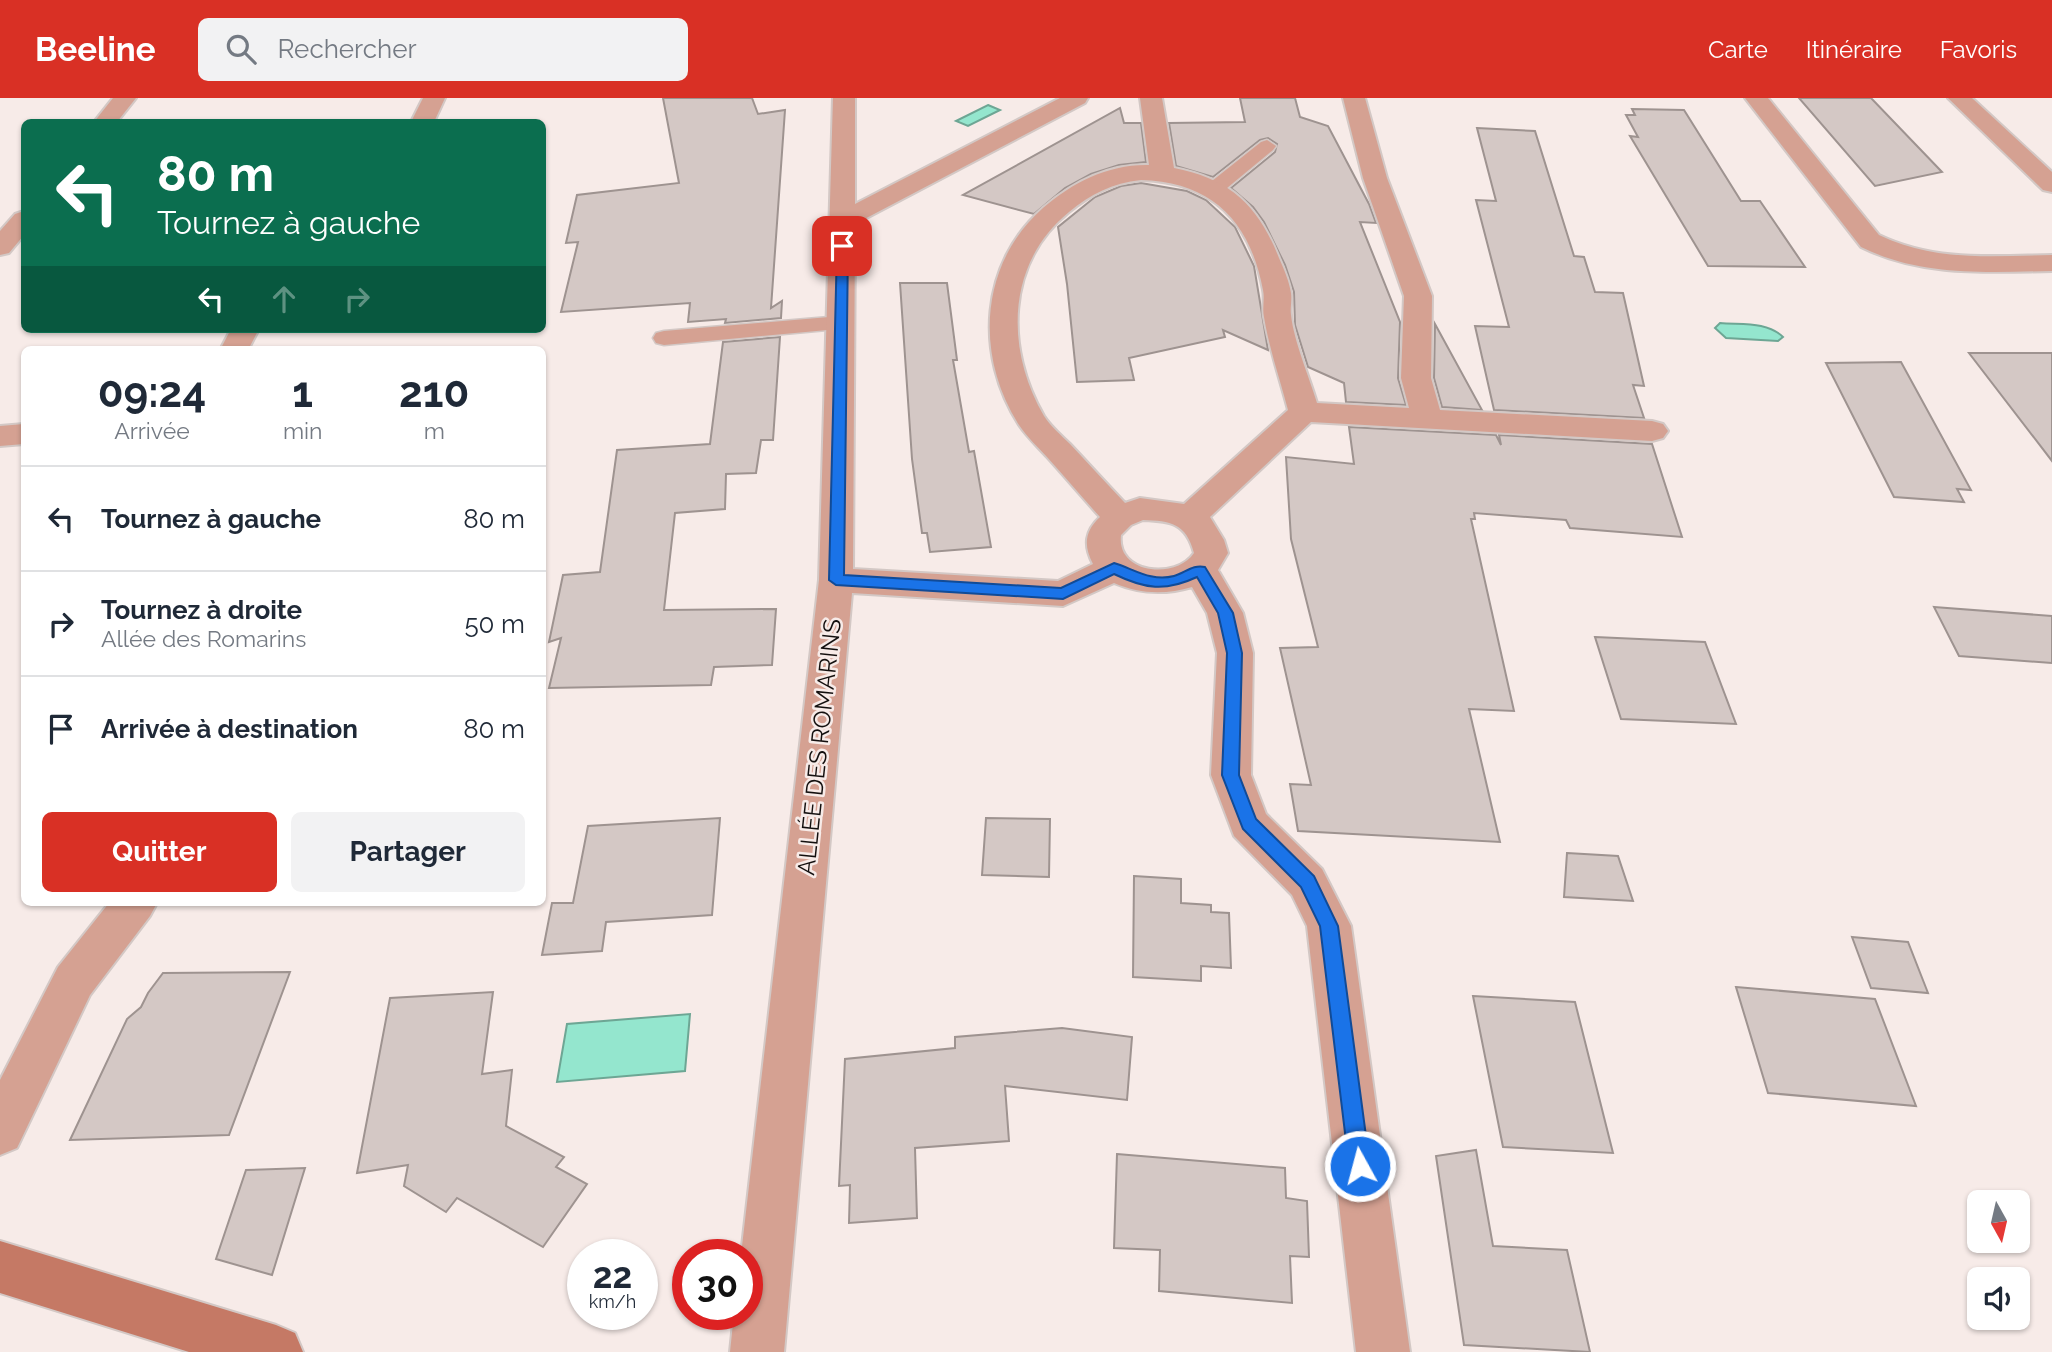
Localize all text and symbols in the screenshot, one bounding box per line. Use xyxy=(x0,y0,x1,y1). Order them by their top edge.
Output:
search box xyxy=(198,18,688,81)
text: Beeline xyxy=(35,30,156,69)
icon: search xyxy=(222,30,260,68)
text: Rechercher xyxy=(278,34,417,64)
text: Carte xyxy=(1708,35,1768,64)
text: Itinéraire xyxy=(1806,35,1902,64)
text: Favoris xyxy=(1940,35,2017,64)
text: 80 m xyxy=(157,145,274,202)
icon: left xyxy=(42,147,133,238)
text: Tournez à gauche xyxy=(157,204,420,241)
pin xyxy=(812,216,872,276)
icon: arrive xyxy=(823,227,861,265)
icon: left xyxy=(192,280,230,318)
icon: ahead xyxy=(265,280,303,318)
icon: right xyxy=(338,280,376,318)
text: 09:24 xyxy=(98,368,206,417)
text: 1 xyxy=(292,368,313,417)
text: 210 xyxy=(399,368,469,417)
text: Arrivée xyxy=(114,417,190,444)
text: min xyxy=(283,417,322,444)
text: m xyxy=(424,417,445,444)
icon: left xyxy=(42,500,80,538)
text: Tournez à gauche xyxy=(101,504,321,534)
text: 80 m xyxy=(463,504,525,534)
text: Tournez à droite xyxy=(101,595,302,625)
icon: right xyxy=(42,605,80,643)
text: 50 m xyxy=(464,609,525,639)
street label: ALLÉE DES ROMARINS xyxy=(791,617,847,877)
text: Allée des Romarins xyxy=(101,625,306,652)
icon: arrive xyxy=(42,710,80,748)
text: Arrivée à destination xyxy=(101,714,358,744)
text: 80 m xyxy=(463,714,525,744)
button: Quitter xyxy=(42,812,277,892)
button: Partager xyxy=(291,812,525,892)
position arrow xyxy=(1323,1129,1397,1203)
north arrow xyxy=(1967,1190,2030,1253)
map controls xyxy=(1967,1190,2030,1330)
speed limit sign: 30 xyxy=(672,1239,763,1330)
text: 22 xyxy=(593,1255,632,1296)
button: sound xyxy=(1967,1267,2030,1330)
text: km/h xyxy=(589,1291,636,1312)

